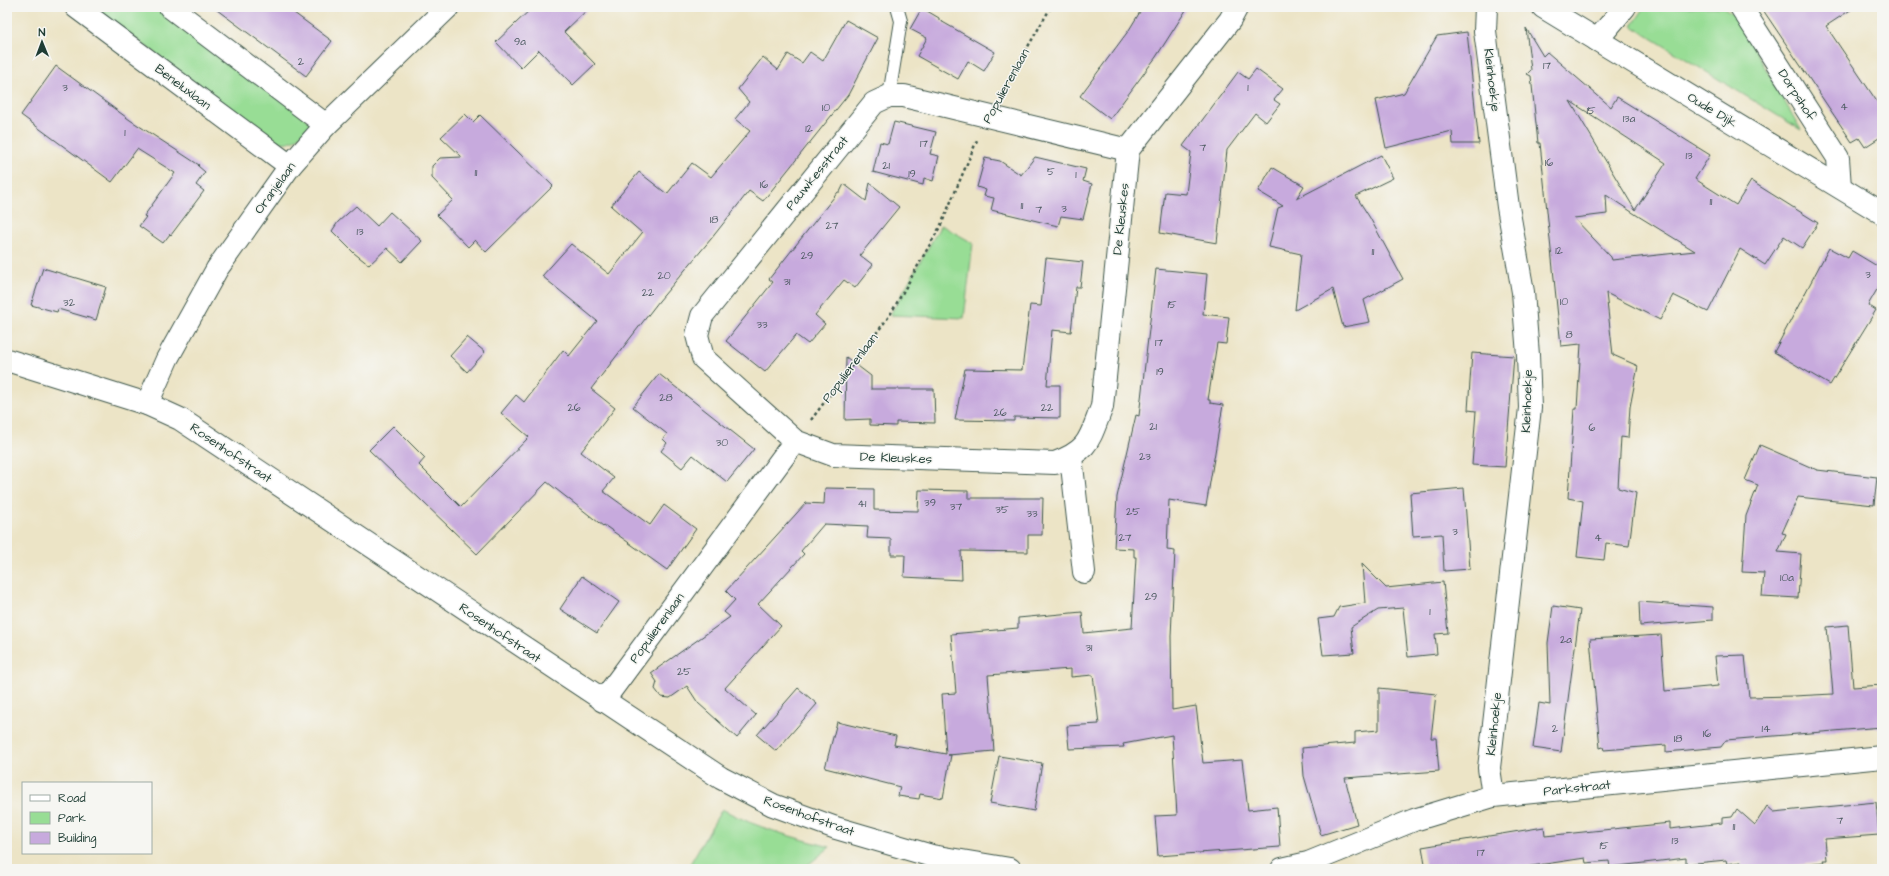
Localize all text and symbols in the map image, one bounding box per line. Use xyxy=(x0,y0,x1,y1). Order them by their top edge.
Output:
north arrow xyxy=(22,22,62,62)
text: N xyxy=(38,25,46,40)
house number: 9a xyxy=(514,34,526,49)
street label: Populierenlaan xyxy=(978,45,1034,127)
street label: Kleinhoekje xyxy=(1479,47,1505,113)
house number: 2 xyxy=(298,54,305,69)
house number: 17 xyxy=(1543,58,1551,73)
street label: Beneluxlaan xyxy=(151,60,215,114)
street label: Dorpshof xyxy=(1774,66,1821,125)
house number: 3 xyxy=(62,80,68,95)
house number: 1 xyxy=(1247,80,1249,95)
street label: Oude Dijk xyxy=(1684,88,1740,132)
house number: 4 xyxy=(1840,99,1848,114)
house number: 10 xyxy=(822,100,830,115)
house number: 15 xyxy=(1586,103,1596,118)
house number: 13a xyxy=(1623,111,1636,126)
house number: 12 xyxy=(805,121,814,136)
house number: 1 xyxy=(124,125,126,140)
street label: Pauwkesstraat xyxy=(781,131,853,214)
house number: 17 xyxy=(920,136,928,151)
house number: 7 xyxy=(1200,140,1207,155)
house number: 13 xyxy=(1685,148,1693,163)
house number: 16 xyxy=(1545,155,1553,170)
street label: Oranjelaan xyxy=(250,158,300,218)
house number: 21 xyxy=(882,158,890,173)
house number: 5 xyxy=(1047,164,1055,179)
house number: 11 xyxy=(475,165,478,180)
house number: 19 xyxy=(908,166,916,181)
house number: 1 xyxy=(1075,167,1077,182)
house number: 16 xyxy=(760,177,768,192)
street label: De Kleuskes xyxy=(1108,182,1134,256)
house number: 11 xyxy=(1710,194,1713,209)
house number: 11 xyxy=(1021,198,1024,213)
house number: 3 xyxy=(1061,201,1067,216)
house number: 7 xyxy=(1036,202,1043,217)
house number: 18 xyxy=(710,212,718,227)
house number: 27 xyxy=(825,218,839,233)
house number: 13 xyxy=(356,224,364,239)
house number: 12 xyxy=(1555,243,1564,258)
house number: 11 xyxy=(1372,244,1375,259)
house number: 29 xyxy=(801,248,813,263)
house number: 3 xyxy=(1865,267,1871,282)
house number: 20 xyxy=(657,268,671,283)
house number: 31 xyxy=(783,274,791,289)
house number: 22 xyxy=(642,285,655,300)
house number: 10 xyxy=(1560,294,1568,309)
house number: 32 xyxy=(63,295,76,310)
house number: 15 xyxy=(1167,297,1177,312)
house number: 33 xyxy=(756,317,768,332)
house number: 8 xyxy=(1565,327,1573,342)
street label: Populierenlaan xyxy=(818,329,882,407)
house number: 17 xyxy=(1155,335,1163,350)
house number: 19 xyxy=(1156,364,1164,379)
street label: Kleinhoekje xyxy=(1517,369,1537,433)
house number: 28 xyxy=(659,390,673,405)
house number: 26 xyxy=(567,400,581,415)
house number: 22 xyxy=(1041,400,1054,415)
house number: 26 xyxy=(993,405,1007,420)
street label: Rosenhofstraat xyxy=(186,419,276,488)
house number: 21 xyxy=(1149,419,1157,434)
house number: 6 xyxy=(1589,420,1596,435)
house number: 30 xyxy=(716,435,728,450)
street label: De Kleuskes xyxy=(860,448,933,468)
house number: 23 xyxy=(1139,449,1151,464)
house number: 39 xyxy=(924,495,936,510)
house number: 41 xyxy=(858,496,867,511)
house number: 37 xyxy=(950,499,962,514)
house number: 35 xyxy=(995,502,1009,517)
house number: 25 xyxy=(1126,504,1140,519)
house number: 33 xyxy=(1026,506,1038,521)
house number: 3 xyxy=(1452,524,1458,539)
house number: 27 xyxy=(1118,530,1132,545)
house number: 4 xyxy=(1594,530,1602,545)
house number: 10a xyxy=(1780,570,1794,585)
street label: Populierenlaan xyxy=(625,589,689,667)
house number: 29 xyxy=(1145,589,1157,604)
street label: Rosenhofstraat xyxy=(455,599,545,668)
house number: 1 xyxy=(1429,604,1431,619)
house number: 2a xyxy=(1560,632,1572,647)
house number: 31 xyxy=(1085,640,1093,655)
house number: 25 xyxy=(677,664,691,679)
street label: Kleinhoekje xyxy=(1482,691,1506,757)
house number: 2 xyxy=(1552,721,1559,736)
house number: 14 xyxy=(1762,721,1771,736)
house number: 16 xyxy=(1703,726,1711,741)
house number: 18 xyxy=(1674,731,1682,746)
street label: Parkstraat xyxy=(1542,775,1612,800)
legend xyxy=(22,782,152,854)
text: Road xyxy=(58,790,86,807)
street label: Rosenhofstraat xyxy=(761,791,858,841)
text: Park xyxy=(58,810,86,827)
house number: 7 xyxy=(1837,813,1844,828)
house number: 11 xyxy=(1733,819,1736,834)
text: Building xyxy=(58,830,96,848)
house number: 13 xyxy=(1671,833,1679,848)
house number: 15 xyxy=(1599,838,1609,853)
house number: 17 xyxy=(1477,845,1485,860)

